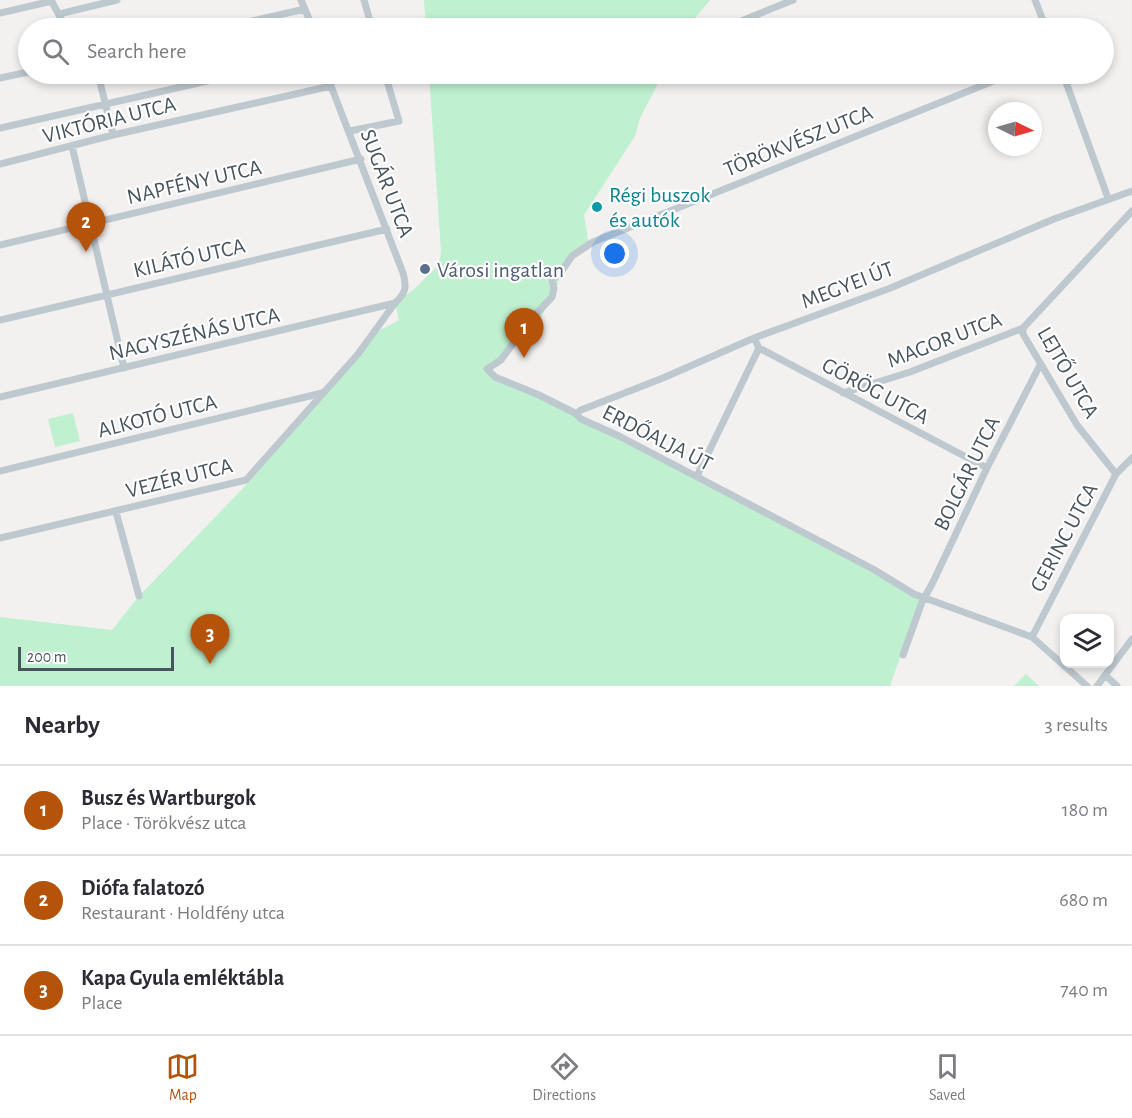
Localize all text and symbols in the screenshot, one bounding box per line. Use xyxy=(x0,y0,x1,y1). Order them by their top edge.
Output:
search box xyxy=(18,18,1114,84)
icon: search xyxy=(39,35,72,68)
text: Search here xyxy=(87,40,186,62)
street label: VIKTÓRIA UTCA xyxy=(40,92,178,147)
street label: TÖRÖKVÉSZ UTCA xyxy=(720,100,876,181)
north arrow xyxy=(988,102,1042,156)
street label: SUGÁR UTCA xyxy=(356,126,419,241)
street label: NAPFÉNY UTCA xyxy=(125,155,264,208)
place label: Régi buszok és autók xyxy=(609,184,710,231)
marker: Régi buszok és autók xyxy=(590,200,604,214)
pin: 2 xyxy=(66,202,106,252)
street label: KILÁTÓ UTCA xyxy=(131,233,247,282)
your location xyxy=(600,239,629,268)
street label: MEGYEI ÚT xyxy=(798,256,897,313)
place label: Városi ingatlan xyxy=(437,259,564,281)
marker: Városi ingatlan xyxy=(418,262,432,276)
street label: NAGYSZÉNÁS UTCA xyxy=(107,303,282,364)
pin: 1 xyxy=(504,308,544,358)
street label: MAGOR UTCA xyxy=(884,308,1005,372)
street label: LEJTŐ UTCA xyxy=(1033,323,1104,422)
street label: GÖRÖG UTCA xyxy=(818,354,933,428)
street label: ALKOTÓ UTCA xyxy=(95,390,219,441)
street label: ERDŐALJA ÚT xyxy=(599,400,717,475)
street label: BOLGÁR UTCA xyxy=(929,412,1004,534)
street label: VEZÉR UTCA xyxy=(124,453,235,502)
street label: GERINC UTCA xyxy=(1026,479,1102,595)
pin: 3 xyxy=(190,614,230,664)
map controls xyxy=(1060,614,1114,668)
button: layers xyxy=(1060,614,1114,668)
scale bar xyxy=(18,644,174,672)
text: 200 m xyxy=(27,649,67,665)
text: Nearby xyxy=(24,712,100,738)
text: 3 results xyxy=(1044,715,1108,735)
text: Busz és Wartburgok xyxy=(81,787,256,809)
text: 1 xyxy=(40,800,47,820)
text: 180 m xyxy=(1062,800,1108,820)
text: Place · Törökvész utca xyxy=(81,813,247,833)
text: Diófa falatozó xyxy=(81,877,205,899)
text: 2 xyxy=(39,890,48,910)
text: 680 m xyxy=(1059,890,1108,910)
text: Restaurant · Holdfény utca xyxy=(81,903,285,923)
text: Kapa Gyula emléktábla xyxy=(81,967,284,989)
text: 3 xyxy=(39,980,48,1000)
text: 740 m xyxy=(1060,980,1108,1000)
text: Place xyxy=(81,993,122,1013)
tab: Map xyxy=(166,1050,199,1105)
tab: Directions xyxy=(532,1050,596,1105)
tab: Saved xyxy=(929,1050,966,1105)

